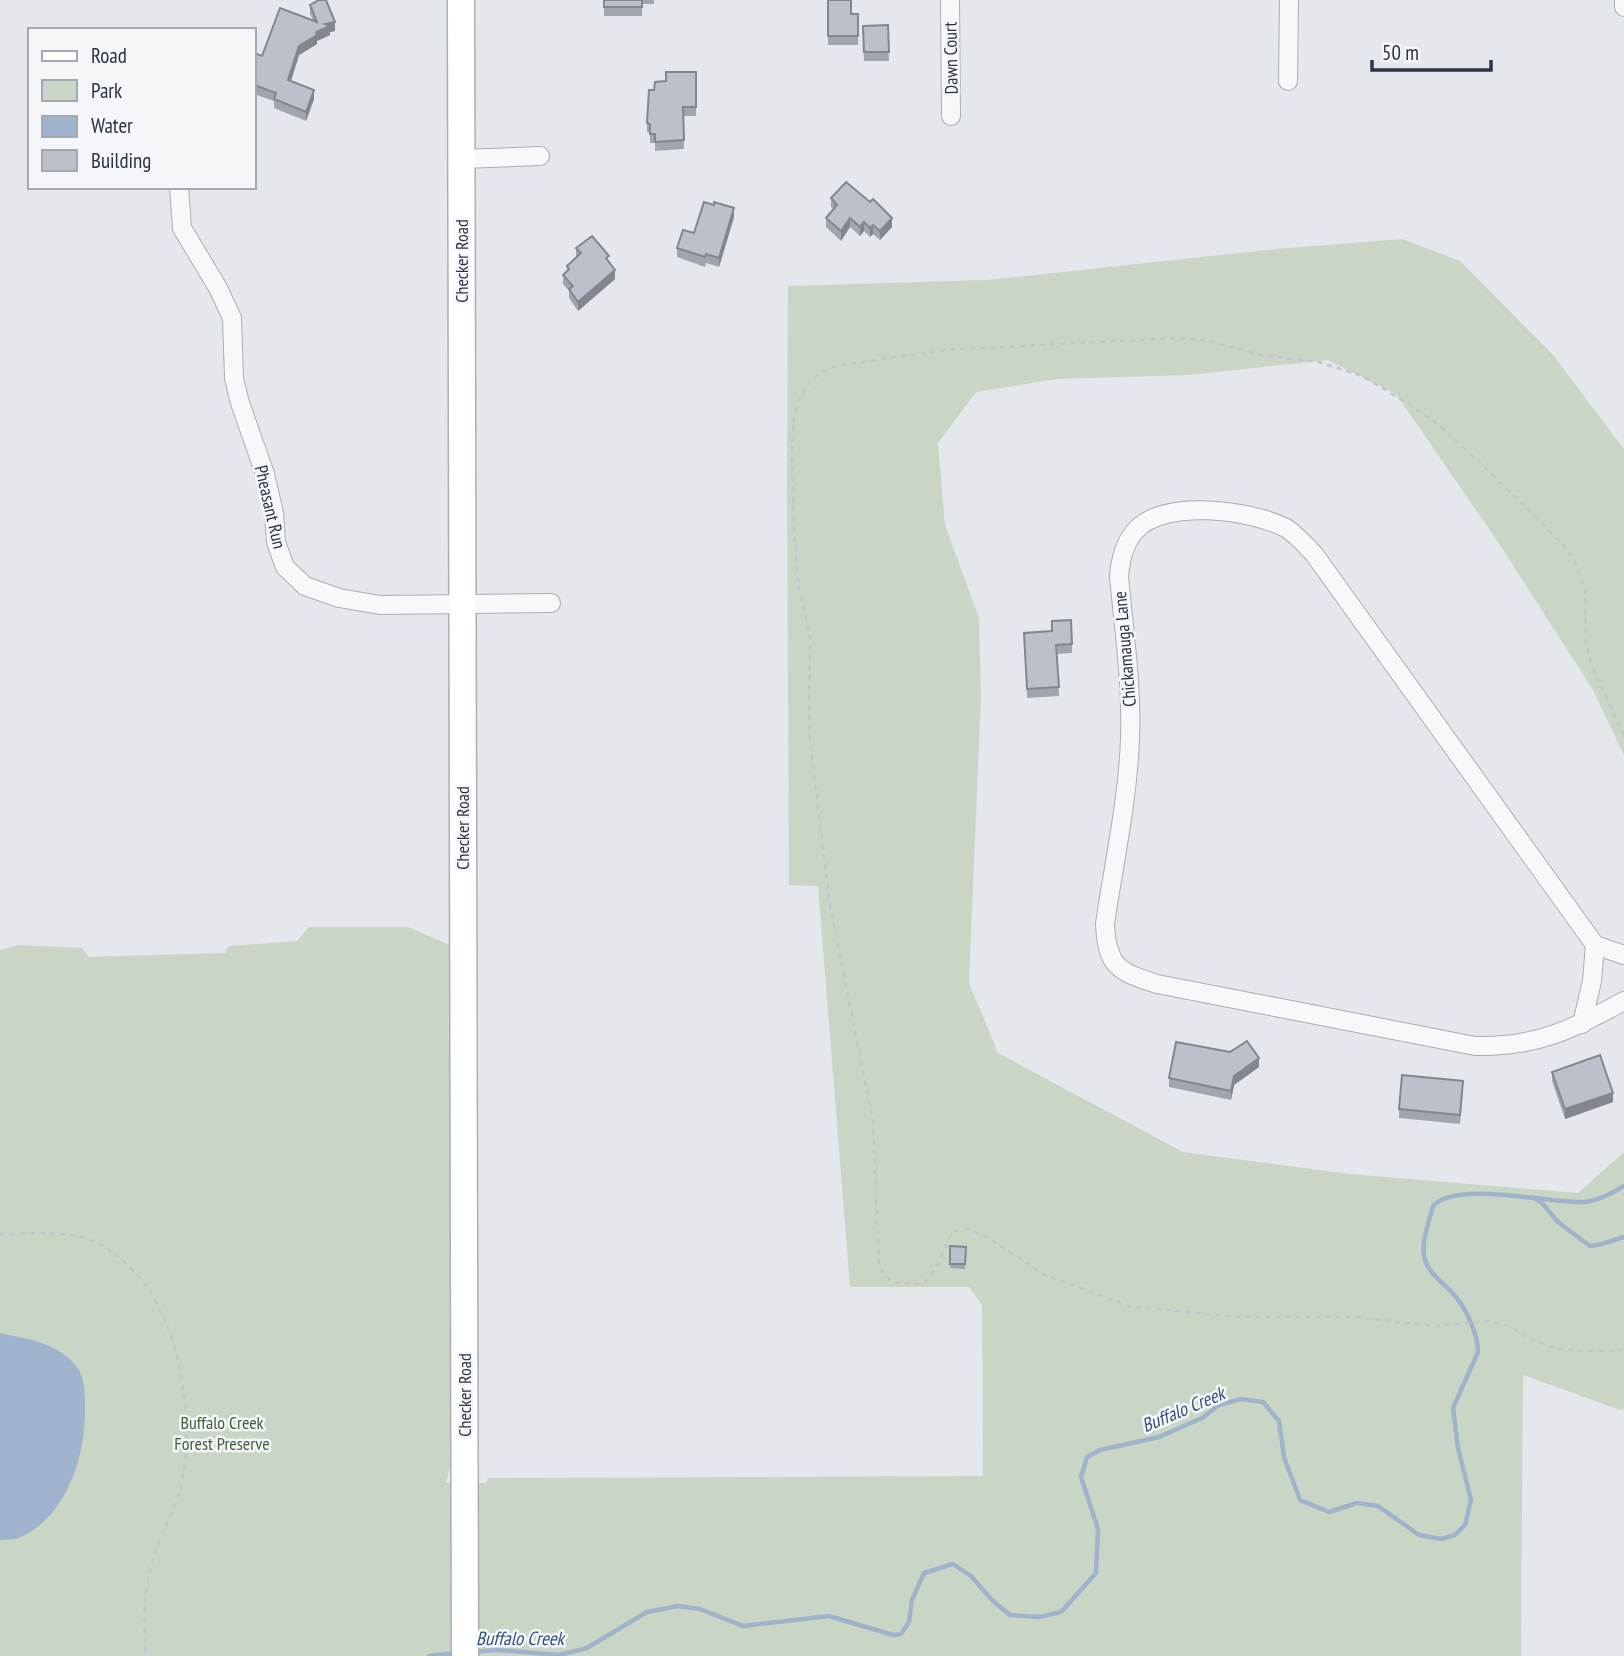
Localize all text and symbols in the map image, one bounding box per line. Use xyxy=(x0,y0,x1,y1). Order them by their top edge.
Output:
street label: Dawn Court xyxy=(938,21,963,95)
legend xyxy=(28,28,256,189)
scale bar xyxy=(1372,28,1491,72)
text: 50 m xyxy=(1382,39,1419,66)
text: Road xyxy=(91,42,127,69)
text: Park xyxy=(91,77,122,104)
text: Water xyxy=(91,112,133,139)
text: Building xyxy=(91,147,151,174)
street label: Checker Road xyxy=(450,219,473,303)
street label: Pheasant Run xyxy=(250,463,291,551)
street label: Chickamauga Lane xyxy=(1108,590,1141,708)
street label: Checker Road xyxy=(451,786,474,870)
street label: Checker Road xyxy=(453,1353,476,1437)
water label: Buffalo Creek xyxy=(1138,1380,1231,1437)
park label: Buffalo Creek Forest Preserve xyxy=(174,1411,270,1455)
water label: Buffalo Creek xyxy=(476,1626,567,1650)

